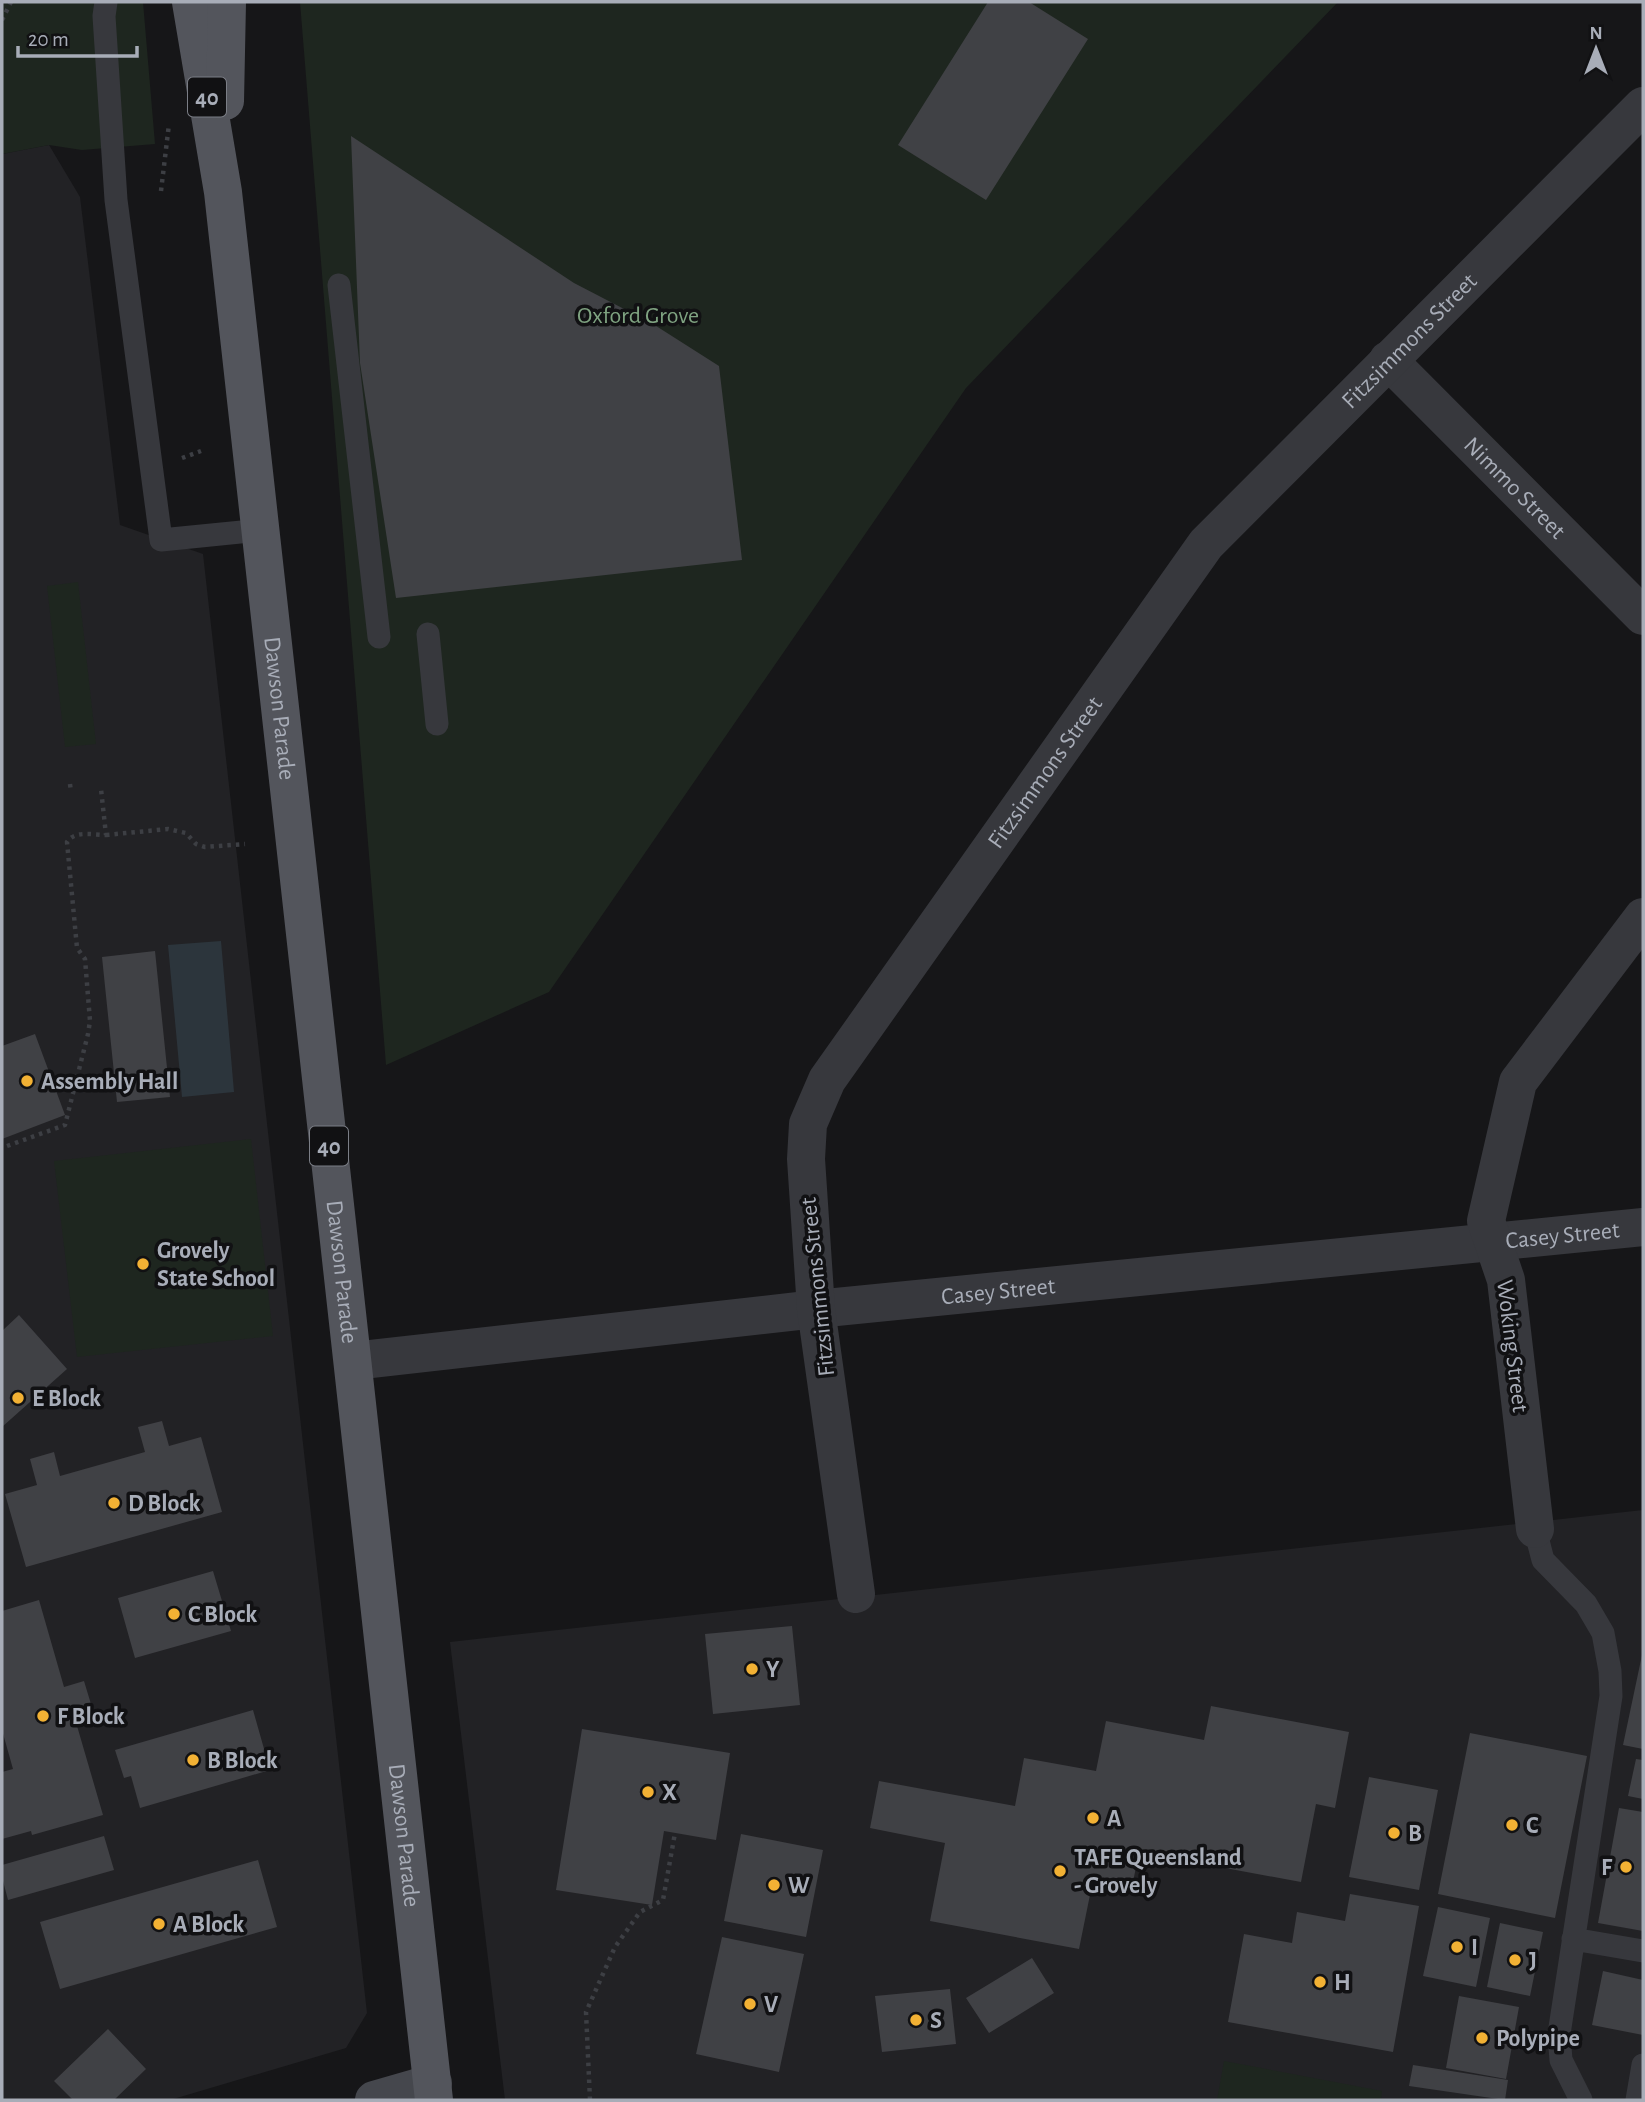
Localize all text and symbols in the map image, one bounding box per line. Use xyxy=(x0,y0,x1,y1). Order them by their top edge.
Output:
scale bar xyxy=(18,14,136,58)
north arrow xyxy=(1561,14,1631,84)
text: N xyxy=(1589,24,1603,43)
text: 20 m xyxy=(28,29,69,50)
road number: 40 xyxy=(188,78,226,116)
street label: Fitzsimmons Street xyxy=(1338,269,1482,413)
park label: Oxford Grove xyxy=(577,304,699,328)
street label: Nimmo Street xyxy=(1459,433,1570,544)
street label: Dawson Parade xyxy=(259,635,299,781)
street label: Fitzsimmons Street xyxy=(984,692,1107,853)
place label: Assembly Hall xyxy=(41,1070,178,1094)
marker: Assembly Hall xyxy=(19,1073,35,1089)
road number: 40 xyxy=(310,1126,348,1166)
street label: Fitzsimmons Street xyxy=(797,1196,839,1378)
street label: Dawson Parade xyxy=(322,1199,361,1345)
street label: Casey Street xyxy=(1504,1218,1621,1254)
place label: Grovely State School xyxy=(157,1239,275,1291)
marker: Grovely State School xyxy=(135,1256,151,1272)
street label: Casey Street xyxy=(940,1274,1057,1310)
street label: Woking Street xyxy=(1492,1278,1532,1414)
place label: E Block xyxy=(32,1387,101,1411)
marker: E Block xyxy=(10,1390,26,1406)
place label: D Block xyxy=(128,1492,201,1516)
marker: D Block xyxy=(106,1495,122,1511)
place label: C Block xyxy=(188,1603,257,1627)
marker: C Block xyxy=(166,1606,182,1622)
place label: Y xyxy=(766,1658,780,1682)
marker: Y xyxy=(744,1661,760,1677)
place label: F Block xyxy=(57,1705,125,1729)
marker: F Block xyxy=(35,1708,51,1724)
place label: B Block xyxy=(207,1749,278,1773)
marker: B Block xyxy=(185,1752,201,1768)
street label: Dawson Parade xyxy=(384,1762,424,1908)
place label: X xyxy=(662,1781,677,1805)
marker: X xyxy=(640,1784,656,1800)
place label: A xyxy=(1107,1807,1122,1831)
marker: A xyxy=(1085,1810,1101,1826)
place label: C xyxy=(1526,1814,1539,1838)
marker: C xyxy=(1504,1817,1520,1833)
place label: B xyxy=(1408,1822,1422,1846)
marker: B xyxy=(1386,1825,1402,1841)
place label: TAFE Queensland - Grovely xyxy=(1074,1846,1242,1898)
place label: F xyxy=(1601,1856,1613,1880)
marker: F xyxy=(1618,1859,1634,1875)
marker: TAFE Queensland - Grovely xyxy=(1052,1863,1068,1879)
place label: W xyxy=(788,1874,810,1898)
marker: W xyxy=(766,1877,782,1893)
place label: A Block xyxy=(173,1913,244,1937)
marker: A Block xyxy=(151,1916,167,1932)
place label: I xyxy=(1471,1936,1478,1960)
marker: I xyxy=(1449,1939,1465,1955)
place label: J xyxy=(1529,1949,1537,1973)
marker: J xyxy=(1507,1952,1523,1968)
place label: H xyxy=(1334,1971,1351,1995)
marker: H xyxy=(1312,1974,1328,1990)
place label: V xyxy=(764,1993,779,2017)
marker: V xyxy=(742,1996,758,2012)
place label: S xyxy=(930,2009,942,2033)
marker: S xyxy=(908,2012,924,2028)
place label: Polypipe xyxy=(1496,2027,1580,2051)
marker: Polypipe xyxy=(1474,2030,1490,2046)

